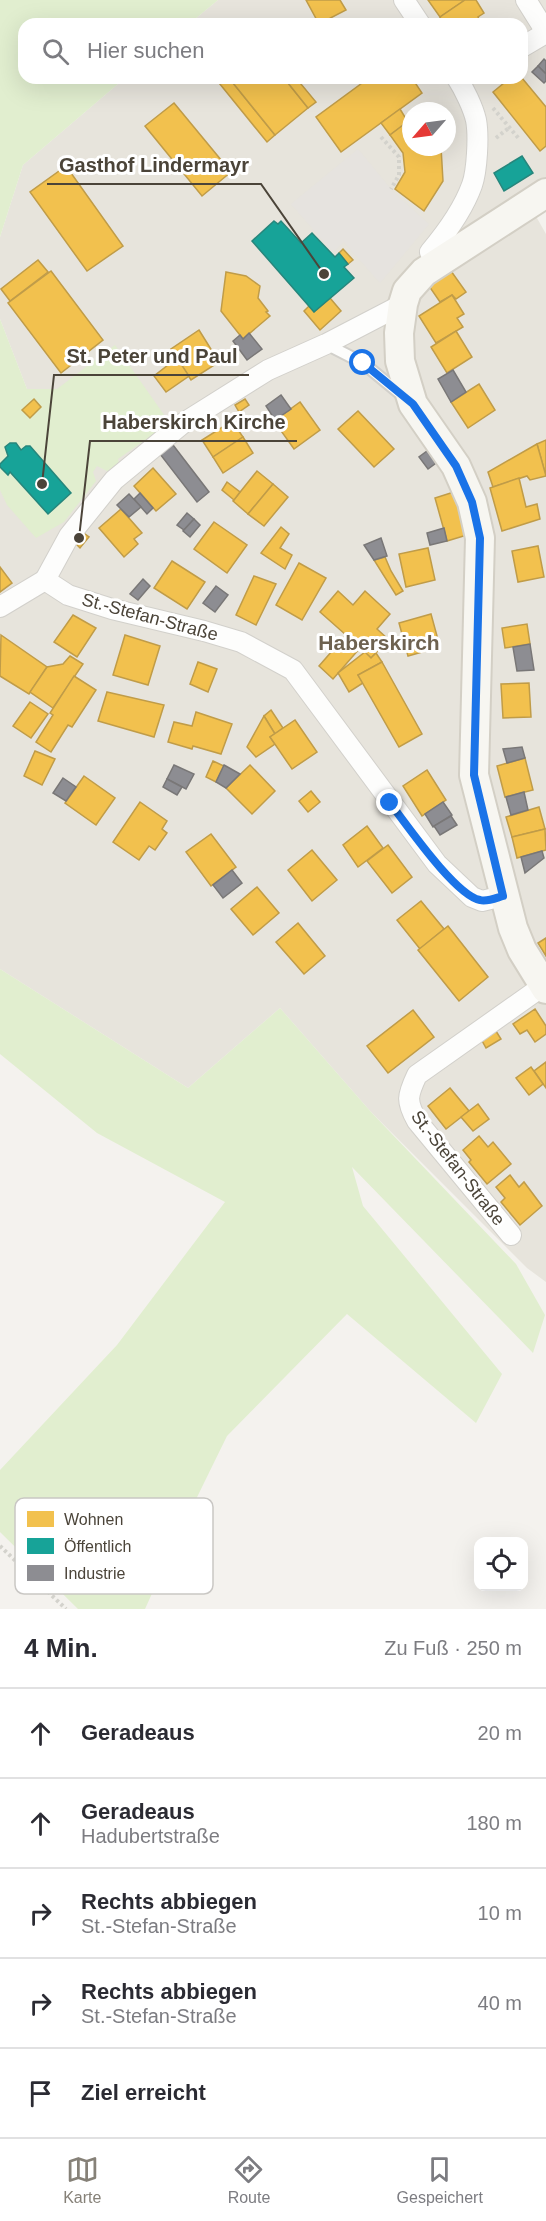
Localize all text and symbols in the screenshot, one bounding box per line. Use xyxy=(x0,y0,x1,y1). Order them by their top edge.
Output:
search box xyxy=(18,18,528,84)
icon: search xyxy=(39,35,72,68)
text: Hier suchen xyxy=(87,38,204,63)
north arrow xyxy=(402,102,456,156)
callout: Gasthof Lindermayr xyxy=(47,146,261,184)
text: Gasthof Lindermayr xyxy=(59,154,249,176)
callout: St. Peter und Paul xyxy=(54,337,249,375)
text: St. Peter und Paul xyxy=(66,345,238,367)
route start xyxy=(349,349,375,375)
callout: Haberskirch Kirche xyxy=(90,403,297,441)
text: Haberskirch Kirche xyxy=(102,411,286,433)
street label: St.-Stefan-Straße xyxy=(80,589,220,645)
district label: Haberskirch xyxy=(318,631,440,654)
route end xyxy=(376,789,402,815)
street label: St.-Stefan-Straße xyxy=(407,1107,509,1229)
legend xyxy=(15,1498,213,1594)
text: Wohnen xyxy=(64,1511,123,1528)
map controls xyxy=(474,1537,528,1591)
button: locate xyxy=(474,1537,528,1591)
text: Öffentlich xyxy=(64,1538,131,1555)
text: Industrie xyxy=(64,1565,125,1582)
text: 4 Min. xyxy=(24,1633,98,1663)
text: Zu Fuß · 250 m xyxy=(384,1637,522,1659)
icon: ahead xyxy=(24,1717,57,1750)
text: Geradeaus xyxy=(81,1720,195,1745)
text: 20 m xyxy=(478,1722,522,1744)
text: Geradeaus xyxy=(81,1799,195,1824)
icon: ahead xyxy=(24,1807,57,1840)
text: 180 m xyxy=(466,1812,522,1834)
text: Hadubertstraße xyxy=(81,1825,220,1847)
text: Rechts abbiegen xyxy=(81,1889,257,1914)
icon: right xyxy=(24,1897,57,1930)
text: 10 m xyxy=(478,1902,522,1924)
text: St.-Stefan-Straße xyxy=(81,1915,237,1937)
text: Rechts abbiegen xyxy=(81,1979,257,2004)
icon: right xyxy=(24,1987,57,2020)
text: 40 m xyxy=(478,1992,522,2014)
text: St.-Stefan-Straße xyxy=(81,2005,237,2027)
icon: arrive xyxy=(24,2077,57,2110)
text: Ziel erreicht xyxy=(81,2080,206,2105)
tab: Karte xyxy=(63,2153,101,2207)
tab: Route xyxy=(228,2153,270,2207)
tab: Gespeichert xyxy=(397,2153,483,2207)

